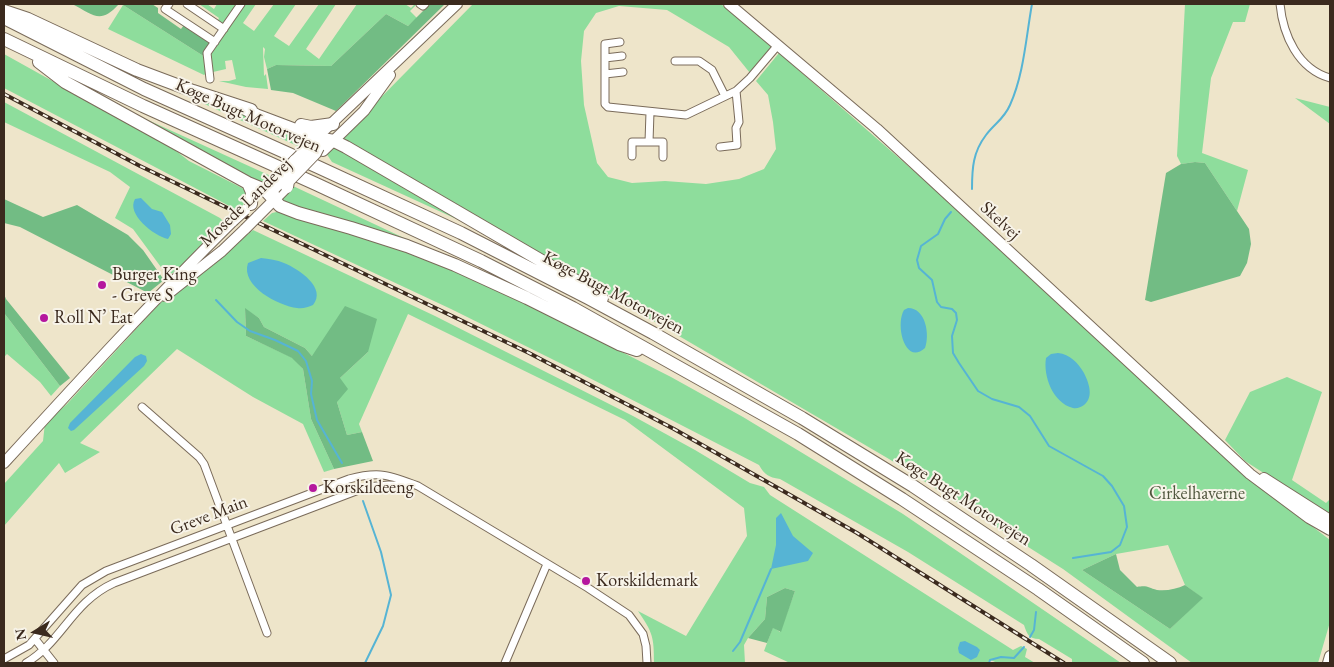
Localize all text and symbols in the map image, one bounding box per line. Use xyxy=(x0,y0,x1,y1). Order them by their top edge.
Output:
street label: Køge Bugt Motorvejen xyxy=(172,74,324,158)
street label: Mosede Landevej xyxy=(196,154,296,252)
street label: Skelvej xyxy=(976,197,1024,245)
street label: Køge Bugt Motorvejen xyxy=(539,247,687,339)
place label: Burger King - Greve S xyxy=(112,264,197,306)
marker: Burger King - Greve S xyxy=(96,279,108,291)
place label: Roll N’ Eat xyxy=(54,307,132,329)
marker: Roll N’ Eat xyxy=(38,312,50,324)
street label: Køge Bugt Motorvejen xyxy=(891,447,1035,551)
place label: Korskildeeng xyxy=(323,477,413,499)
marker: Korskildeeng xyxy=(307,482,319,494)
park label: Cirkelhaverne xyxy=(1149,483,1245,505)
street label: Greve Main xyxy=(167,491,251,541)
place label: Korskildemark xyxy=(596,570,698,592)
marker: Korskildemark xyxy=(580,575,592,587)
north arrow xyxy=(10,607,60,657)
text: N xyxy=(10,627,30,642)

